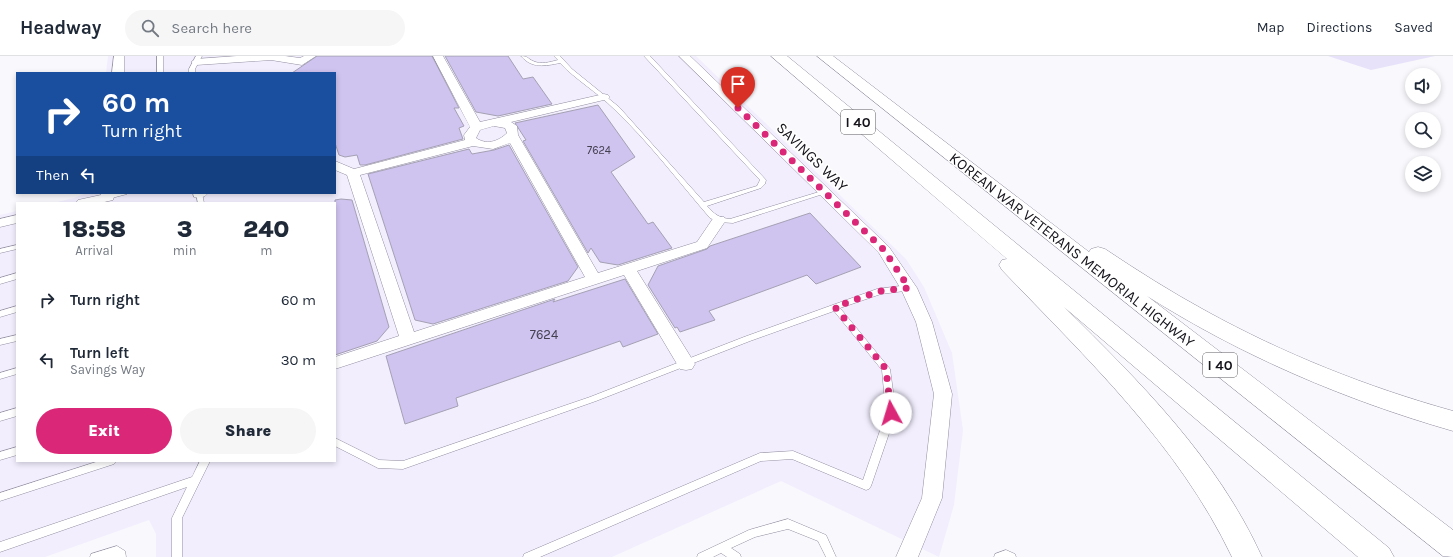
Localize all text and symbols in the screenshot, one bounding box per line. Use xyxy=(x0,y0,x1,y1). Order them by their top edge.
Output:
search box xyxy=(125,10,405,46)
text: Headway xyxy=(20,17,101,39)
icon: search xyxy=(139,17,161,39)
text: Search here xyxy=(171,19,252,37)
text: Map xyxy=(1257,19,1285,36)
text: Directions xyxy=(1307,19,1372,36)
text: Saved xyxy=(1394,19,1433,36)
pin xyxy=(721,67,755,108)
map controls xyxy=(1405,68,1441,192)
button: sound xyxy=(1405,68,1441,104)
icon: arrive xyxy=(727,73,749,95)
text: 60 m xyxy=(102,86,170,119)
icon: right xyxy=(36,88,88,140)
road number: I 40 xyxy=(841,110,875,134)
button: search xyxy=(1405,112,1441,148)
street label: SAVINGS WAY xyxy=(773,119,852,196)
text: Turn right xyxy=(102,120,182,142)
house number: 7624 xyxy=(587,144,611,157)
street label: KOREAN WAR VETERANS MEMORIAL HIGHWAY xyxy=(946,149,1199,352)
button: layers xyxy=(1405,156,1441,192)
icon: left xyxy=(77,164,99,186)
text: Then xyxy=(36,166,69,184)
text: 18:58 xyxy=(62,215,126,243)
text: 3 xyxy=(177,215,192,243)
text: 240 xyxy=(243,215,290,243)
text: Arrival xyxy=(75,243,113,258)
text: min xyxy=(173,243,197,258)
text: m xyxy=(260,243,272,258)
icon: right xyxy=(36,289,58,311)
text: Turn right xyxy=(70,291,140,309)
text: 60 m xyxy=(281,291,316,309)
house number: 7624 xyxy=(530,327,558,342)
text: Turn left xyxy=(70,344,129,362)
icon: left xyxy=(36,349,58,371)
text: 30 m xyxy=(281,351,316,369)
road number: I 40 xyxy=(1203,353,1237,377)
text: Savings Way xyxy=(70,362,145,377)
position arrow xyxy=(870,392,912,434)
button: Exit xyxy=(36,408,172,454)
button: Share xyxy=(180,408,316,454)

